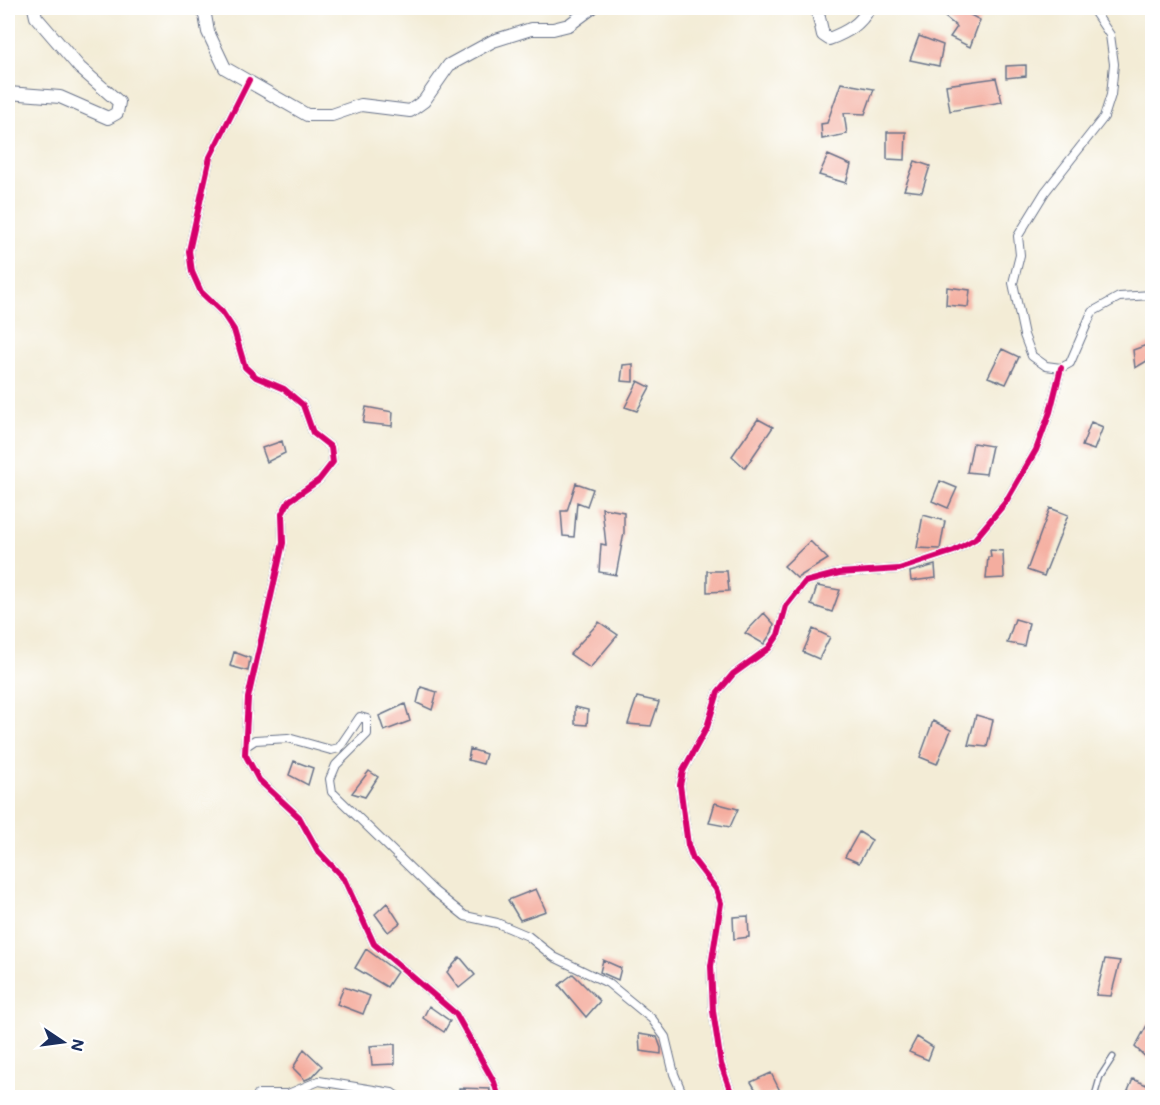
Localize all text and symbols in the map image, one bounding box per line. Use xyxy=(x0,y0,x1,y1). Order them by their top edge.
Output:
north arrow xyxy=(33,1012,93,1072)
text: N xyxy=(67,1037,90,1054)

